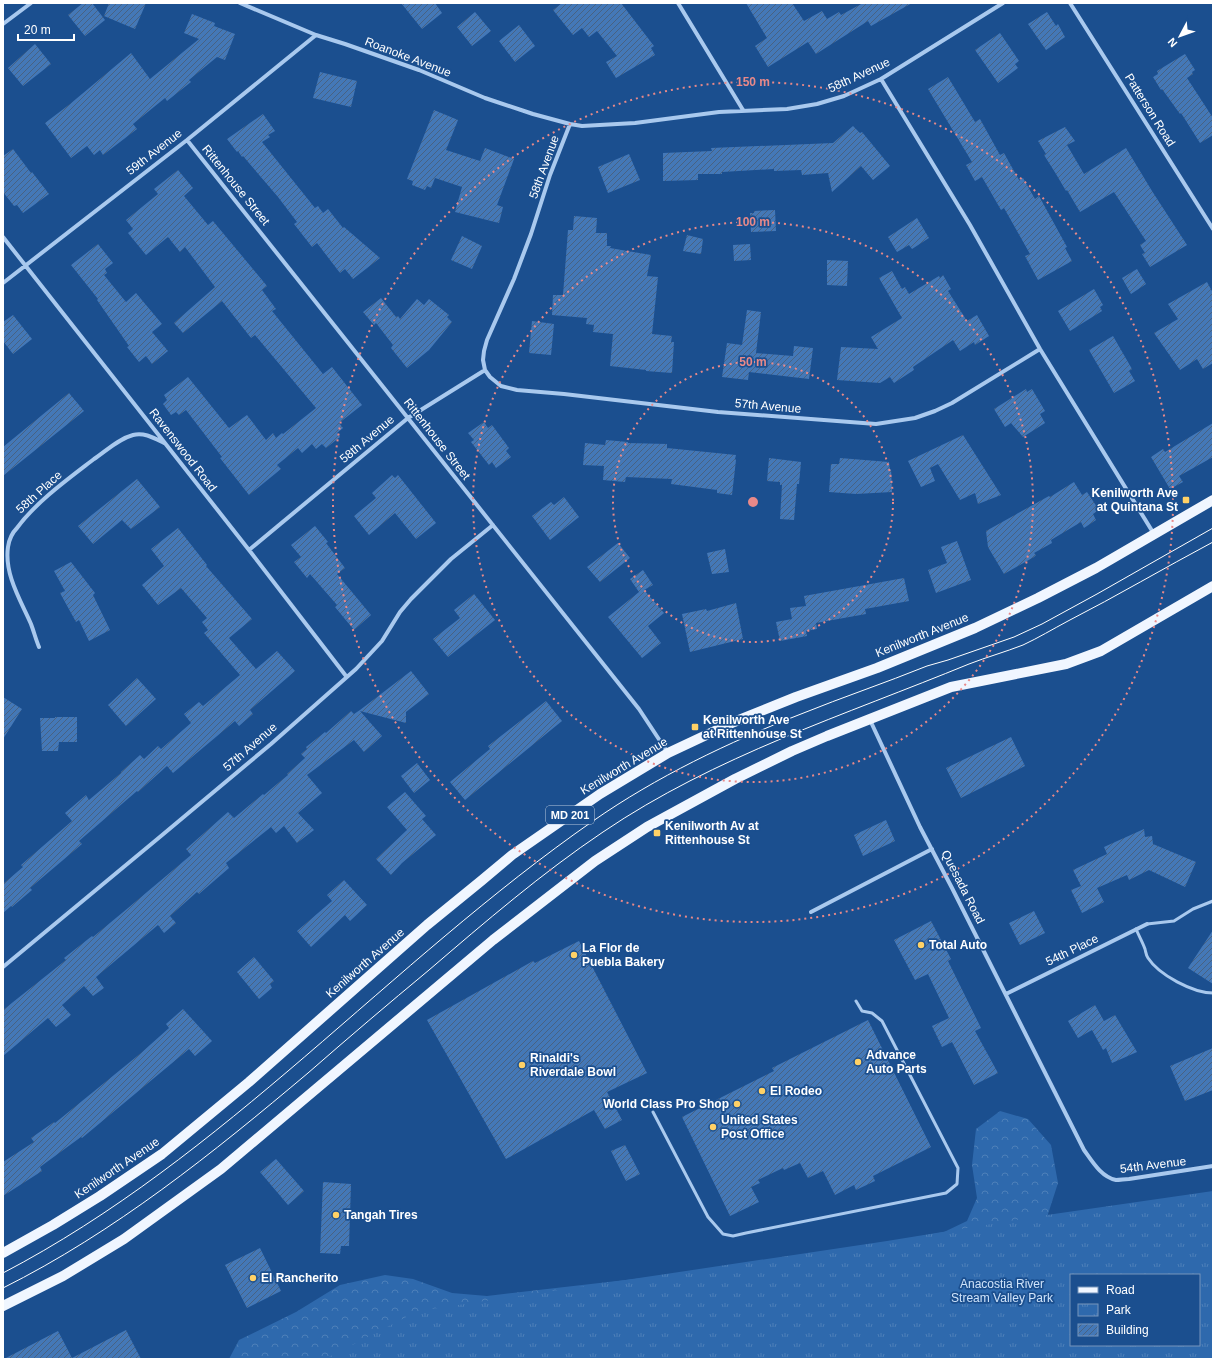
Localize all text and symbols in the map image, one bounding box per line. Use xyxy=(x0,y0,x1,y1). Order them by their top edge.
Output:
scale bar xyxy=(18,16,74,42)
north arrow xyxy=(1160,16,1200,56)
text: 20 m xyxy=(24,23,51,37)
street label: Roanoke Avenue xyxy=(363,34,453,80)
text: N xyxy=(1165,36,1180,49)
street label: 58th Avenue xyxy=(826,54,892,95)
street label: Patterson Road xyxy=(1122,71,1178,149)
text: 150 m xyxy=(736,75,770,89)
street label: 59th Avenue xyxy=(123,126,185,178)
street label: 58th Avenue xyxy=(526,133,562,201)
street label: Rittenhouse Street xyxy=(199,142,273,229)
text: 100 m xyxy=(736,215,770,229)
text: 50 m xyxy=(739,355,767,369)
street label: Rittenhouse Street xyxy=(401,396,474,483)
street label: 57th Avenue xyxy=(734,396,802,416)
street label: Ravenswood Road xyxy=(146,406,220,494)
street label: 58th Avenue xyxy=(337,412,397,466)
street label: 58th Place xyxy=(13,468,65,516)
place label: Kenilworth Ave at Quintana St xyxy=(1092,486,1178,514)
centre of rings xyxy=(746,495,760,509)
marker: Kenilworth Ave at Quintana St xyxy=(1181,495,1191,505)
street label: Kenilworth Avenue xyxy=(873,610,971,660)
place label: Kenilworth Ave at Rittenhouse St xyxy=(703,713,802,741)
street label: 57th Avenue xyxy=(220,720,280,774)
marker: Kenilworth Ave at Rittenhouse St xyxy=(690,722,700,732)
street label: Kenilworth Avenue xyxy=(578,734,670,798)
road number: MD 201 xyxy=(546,806,594,824)
place label: Kenilworth Av at Rittenhouse St xyxy=(665,819,759,847)
marker: Kenilworth Av at Rittenhouse St xyxy=(652,828,662,838)
street label: Quesada Road xyxy=(938,848,988,926)
street label: Kenilworth Avenue xyxy=(323,925,407,1001)
street label: 54th Place xyxy=(1043,931,1101,969)
place label: Total Auto xyxy=(929,938,987,952)
marker: Total Auto xyxy=(916,940,926,950)
place label: La Flor de Puebla Bakery xyxy=(582,941,665,969)
marker: La Flor de Puebla Bakery xyxy=(569,950,579,960)
place label: Advance Auto Parts xyxy=(866,1048,927,1076)
place label: Rinaldi's Riverdale Bowl xyxy=(530,1051,616,1079)
marker: Advance Auto Parts xyxy=(853,1057,863,1067)
marker: Rinaldi's Riverdale Bowl xyxy=(517,1060,527,1070)
place label: El Rodeo xyxy=(770,1084,822,1098)
marker: El Rodeo xyxy=(757,1086,767,1096)
place label: World Class Pro Shop xyxy=(603,1097,729,1111)
marker: World Class Pro Shop xyxy=(732,1099,742,1109)
place label: United States Post Office xyxy=(721,1113,798,1141)
marker: United States Post Office xyxy=(708,1122,718,1132)
street label: Kenilworth Avenue xyxy=(72,1134,162,1202)
street label: 54th Avenue xyxy=(1119,1154,1187,1176)
place label: Tangah Tires xyxy=(344,1208,418,1222)
marker: Tangah Tires xyxy=(331,1210,341,1220)
place label: El Rancherito xyxy=(261,1271,338,1285)
marker: El Rancherito xyxy=(248,1273,258,1283)
legend xyxy=(1070,1274,1200,1346)
park label: Anacostia River Stream Valley Park xyxy=(951,1277,1054,1305)
text: Road xyxy=(1106,1283,1135,1297)
text: Park xyxy=(1106,1303,1132,1317)
text: Building xyxy=(1106,1323,1149,1337)

